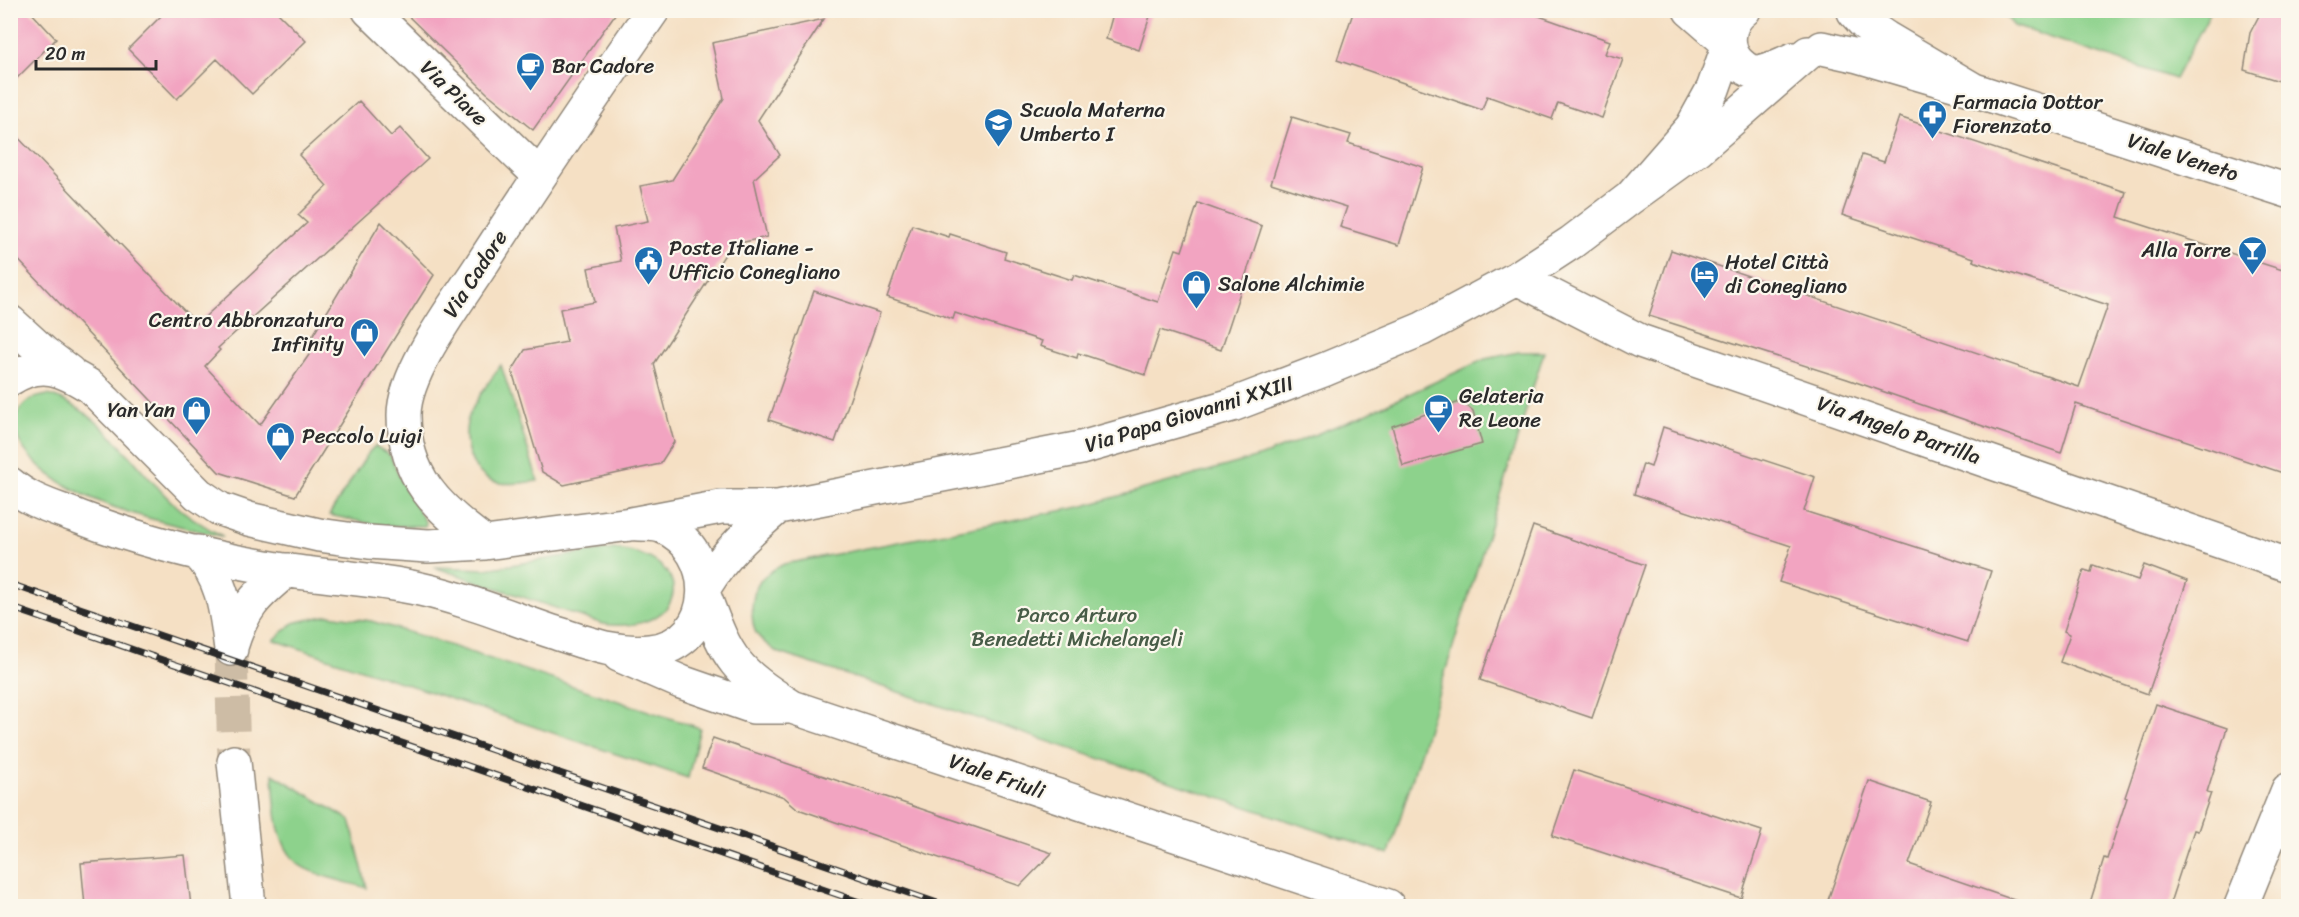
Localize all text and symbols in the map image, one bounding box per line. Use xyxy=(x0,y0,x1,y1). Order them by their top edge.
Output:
scale bar xyxy=(36,33,156,71)
text: 20 m xyxy=(45,38,85,70)
place label: Bar Cadore xyxy=(552,47,655,85)
street label: Via Piave xyxy=(411,50,497,136)
cafe icon: Bar Cadore xyxy=(515,50,547,92)
place label: Farmacia Dottor Fiorenzato xyxy=(1953,83,2104,145)
place label: Scuola Materna Umberto I xyxy=(1020,91,1165,153)
pharmacy icon: Farmacia Dottor Fiorenzato xyxy=(1916,98,1948,140)
school or university icon: Scuola Materna Umberto I xyxy=(983,106,1015,148)
street label: Viale Veneto xyxy=(2123,121,2243,193)
street label: Via Cadore xyxy=(432,222,518,326)
place label: Poste Italiane - Ufficio Conegliano xyxy=(669,229,841,291)
place label: Alla Torre xyxy=(2140,231,2231,269)
bar icon: Alla Torre xyxy=(2236,234,2268,276)
place label: Hotel Città di Conegliano xyxy=(1725,243,1847,305)
public building icon: Poste Italiane - Ufficio Conegliano xyxy=(632,244,664,286)
hotel icon: Hotel Città di Conegliano xyxy=(1688,258,1720,300)
place label: Salone Alchimie xyxy=(1218,265,1364,303)
shop icon: Salone Alchimie xyxy=(1181,268,1213,310)
place label: Centro Abbronzatura Infinity xyxy=(149,301,344,363)
shop icon: Centro Abbronzatura Infinity xyxy=(349,316,381,358)
street label: Via Papa Giovanni XXIII xyxy=(1080,364,1299,464)
place label: Gelateria Re Leone xyxy=(1459,377,1544,439)
street label: Via Angelo Parrilla xyxy=(1812,384,1986,476)
place label: Yan Yan xyxy=(107,391,175,429)
cafe icon: Gelateria Re Leone xyxy=(1422,392,1454,434)
shop icon: Yan Yan xyxy=(180,394,212,436)
place label: Peccolo Luigi xyxy=(302,417,423,455)
shop icon: Peccolo Luigi xyxy=(265,420,297,462)
park label: Parco Arturo Benedetti Michelangeli xyxy=(971,596,1184,658)
street label: Viale Friuli xyxy=(944,742,1051,811)

